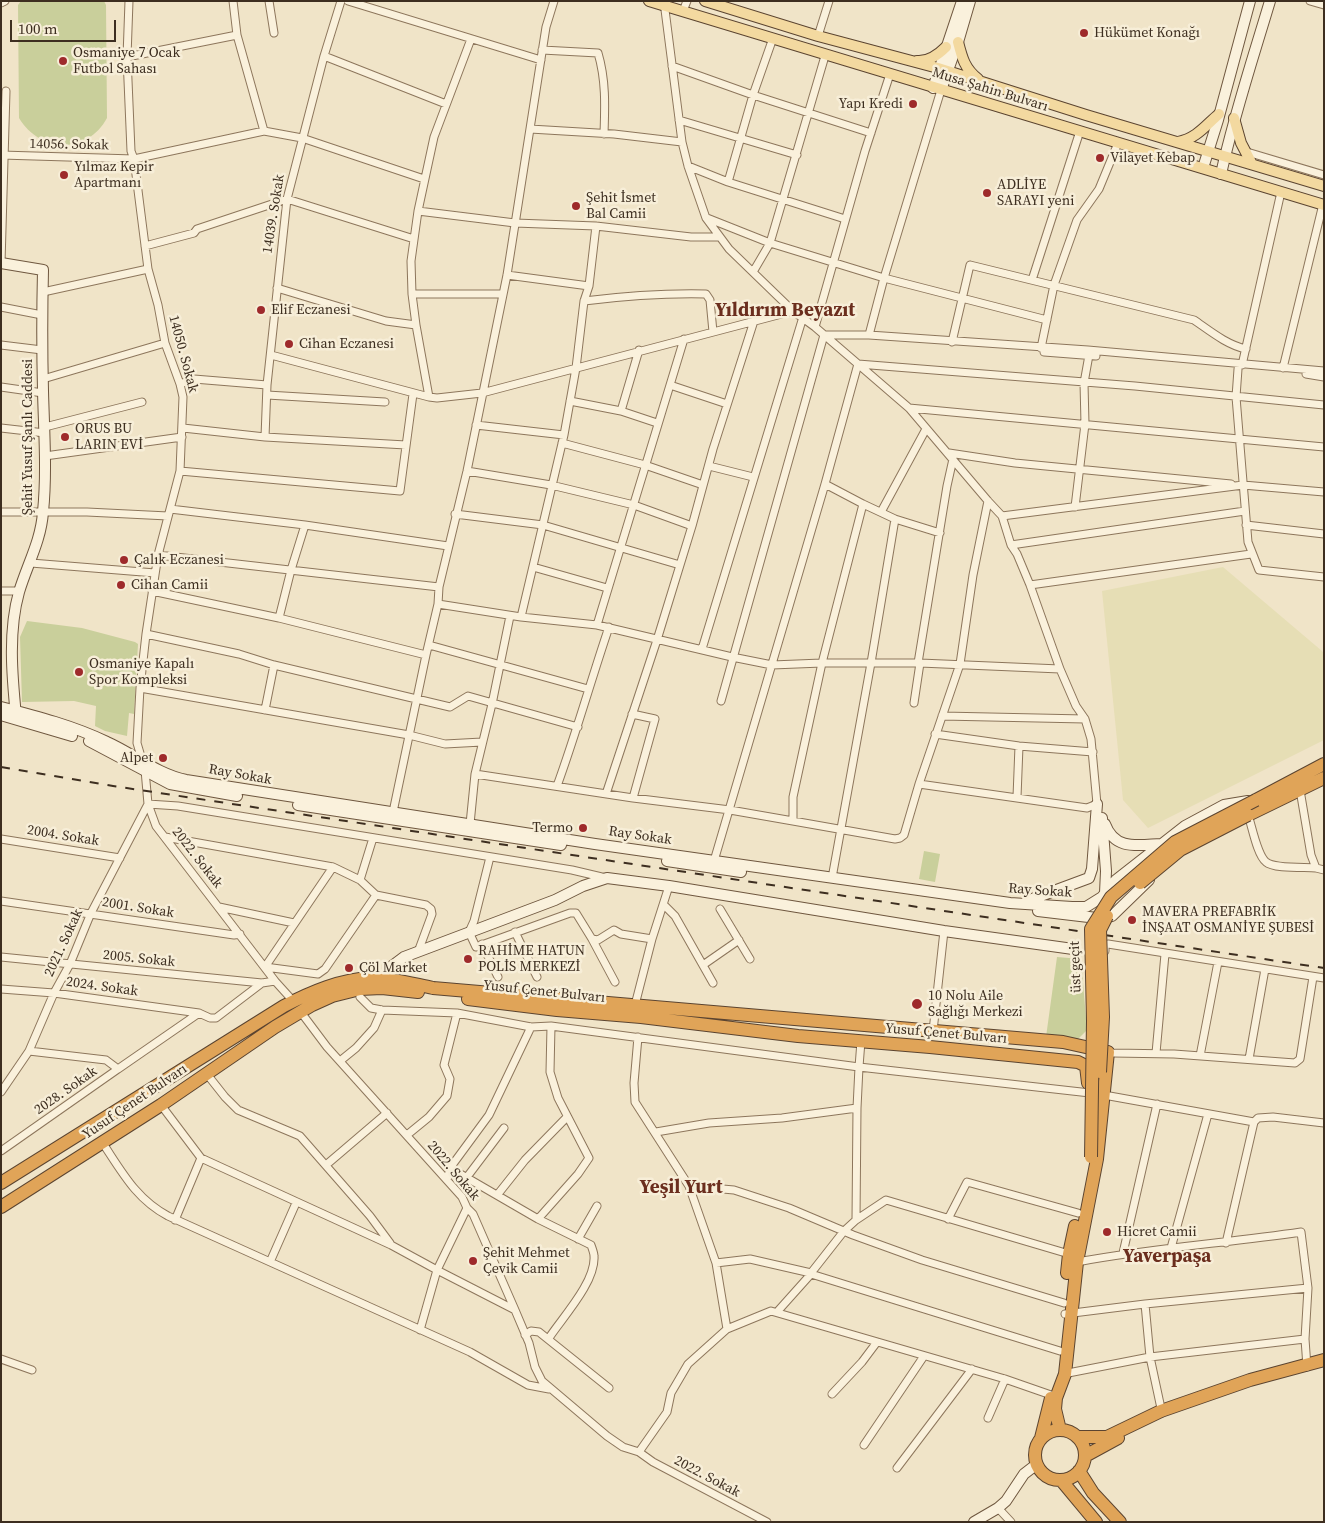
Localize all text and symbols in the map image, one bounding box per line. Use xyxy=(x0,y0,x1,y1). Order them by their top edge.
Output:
scale bar xyxy=(12,10,119,42)
text: 100 m xyxy=(18,18,58,39)
place label: Hükümet Konağı xyxy=(1094,25,1200,41)
marker: Hükümet Konağı xyxy=(1078,27,1090,39)
place label: Osmaniye 7 Ocak Futbol Sahası xyxy=(73,45,180,78)
marker: Osmaniye 7 Ocak Futbol Sahası xyxy=(57,55,69,67)
street label: Musa Şahin Bulvarı xyxy=(930,64,1050,116)
place label: Yapı Kredi xyxy=(838,96,903,112)
marker: Yapı Kredi xyxy=(907,98,919,110)
street label: 14056. Sokak xyxy=(29,136,109,154)
place label: Vilayet Kebap xyxy=(1110,150,1195,166)
marker: Vilayet Kebap xyxy=(1094,152,1106,164)
place label: Yılmaz Kepir Apartmanı xyxy=(74,159,154,192)
marker: Yılmaz Kepir Apartmanı xyxy=(58,169,70,181)
street label: 14039. Sokak xyxy=(259,173,289,255)
place label: ADLİYE SARAYI yeni xyxy=(997,177,1074,210)
marker: ADLİYE SARAYI yeni xyxy=(981,187,993,199)
place label: Şehit İsmet Bal Camii xyxy=(586,190,656,222)
marker: Şehit İsmet Bal Camii xyxy=(570,200,582,212)
district label: Yıldırım Beyazıt xyxy=(715,300,855,322)
place label: Elif Eczanesi xyxy=(271,302,351,318)
marker: Elif Eczanesi xyxy=(255,304,267,316)
street label: 14050. Sokak xyxy=(165,313,201,395)
place label: Cihan Eczanesi xyxy=(299,336,394,352)
marker: Cihan Eczanesi xyxy=(283,338,295,350)
street label: Şehit Yusuf Şanlı Caddesi xyxy=(20,359,36,515)
place label: ORUS BU LARIN EVİ xyxy=(75,421,143,454)
marker: ORUS BU LARIN EVİ xyxy=(59,431,71,443)
place label: Çalık Eczanesi xyxy=(134,552,224,568)
marker: Çalık Eczanesi xyxy=(118,554,130,566)
place label: Cihan Camii xyxy=(131,577,208,593)
marker: Cihan Camii xyxy=(115,579,127,591)
place label: Osmaniye Kapalı Spor Kompleksi xyxy=(89,656,194,689)
marker: Osmaniye Kapalı Spor Kompleksi xyxy=(73,666,85,678)
place label: Alpet xyxy=(120,750,153,766)
marker: Alpet xyxy=(157,752,169,764)
street label: Ray Sokak xyxy=(207,761,273,789)
place label: Termo xyxy=(532,820,573,836)
street label: 2004. Sokak xyxy=(26,822,100,850)
marker: Termo xyxy=(577,822,589,834)
street label: Ray Sokak xyxy=(607,823,673,849)
street label: 2022. Sokak xyxy=(168,824,226,892)
street label: Ray Sokak xyxy=(1008,880,1072,902)
street label: 2001. Sokak xyxy=(101,894,175,922)
place label: MAVERA PREFABRİK İNŞAAT OSMANİYE ŞUBESİ xyxy=(1142,904,1314,936)
street label: 2021. Sokak xyxy=(41,907,87,979)
marker: MAVERA PREFABRİK İNŞAAT OSMANİYE ŞUBESİ xyxy=(1126,914,1138,926)
street label: üst geçit xyxy=(1067,941,1085,993)
place label: RAHİME HATUN POLİS MERKEZİ xyxy=(478,943,585,976)
street label: 2005. Sokak xyxy=(102,947,176,971)
marker: RAHİME HATUN POLİS MERKEZİ xyxy=(462,953,474,965)
place label: Çöl Market xyxy=(359,960,427,976)
marker: Çöl Market xyxy=(343,962,355,974)
street label: 2024. Sokak xyxy=(65,974,139,1000)
street label: Yusuf Çenet Bulvarı xyxy=(482,977,606,1007)
place label: 10 Nolu Aile Sağlığı Merkezi xyxy=(928,988,1023,1020)
marker: 10 Nolu Aile Sağlığı Merkezi xyxy=(910,997,924,1011)
street label: Yusuf Çenet Bulvarı xyxy=(884,1020,1008,1048)
street label: Yusuf Çenet Bulvarı xyxy=(80,1061,190,1143)
street label: 2028. Sokak xyxy=(31,1063,101,1119)
street label: 2022. Sokak xyxy=(423,1138,483,1204)
district label: Yeşil Yurt xyxy=(640,1177,722,1199)
place label: Hicret Camii xyxy=(1117,1224,1197,1240)
marker: Hicret Camii xyxy=(1101,1226,1113,1238)
place label: Şehit Mehmet Çevik Camii xyxy=(483,1245,570,1278)
district label: Yaverpaşa xyxy=(1123,1246,1211,1268)
marker: Şehit Mehmet Çevik Camii xyxy=(467,1255,479,1267)
street label: 2022. Sokak xyxy=(671,1453,743,1501)

